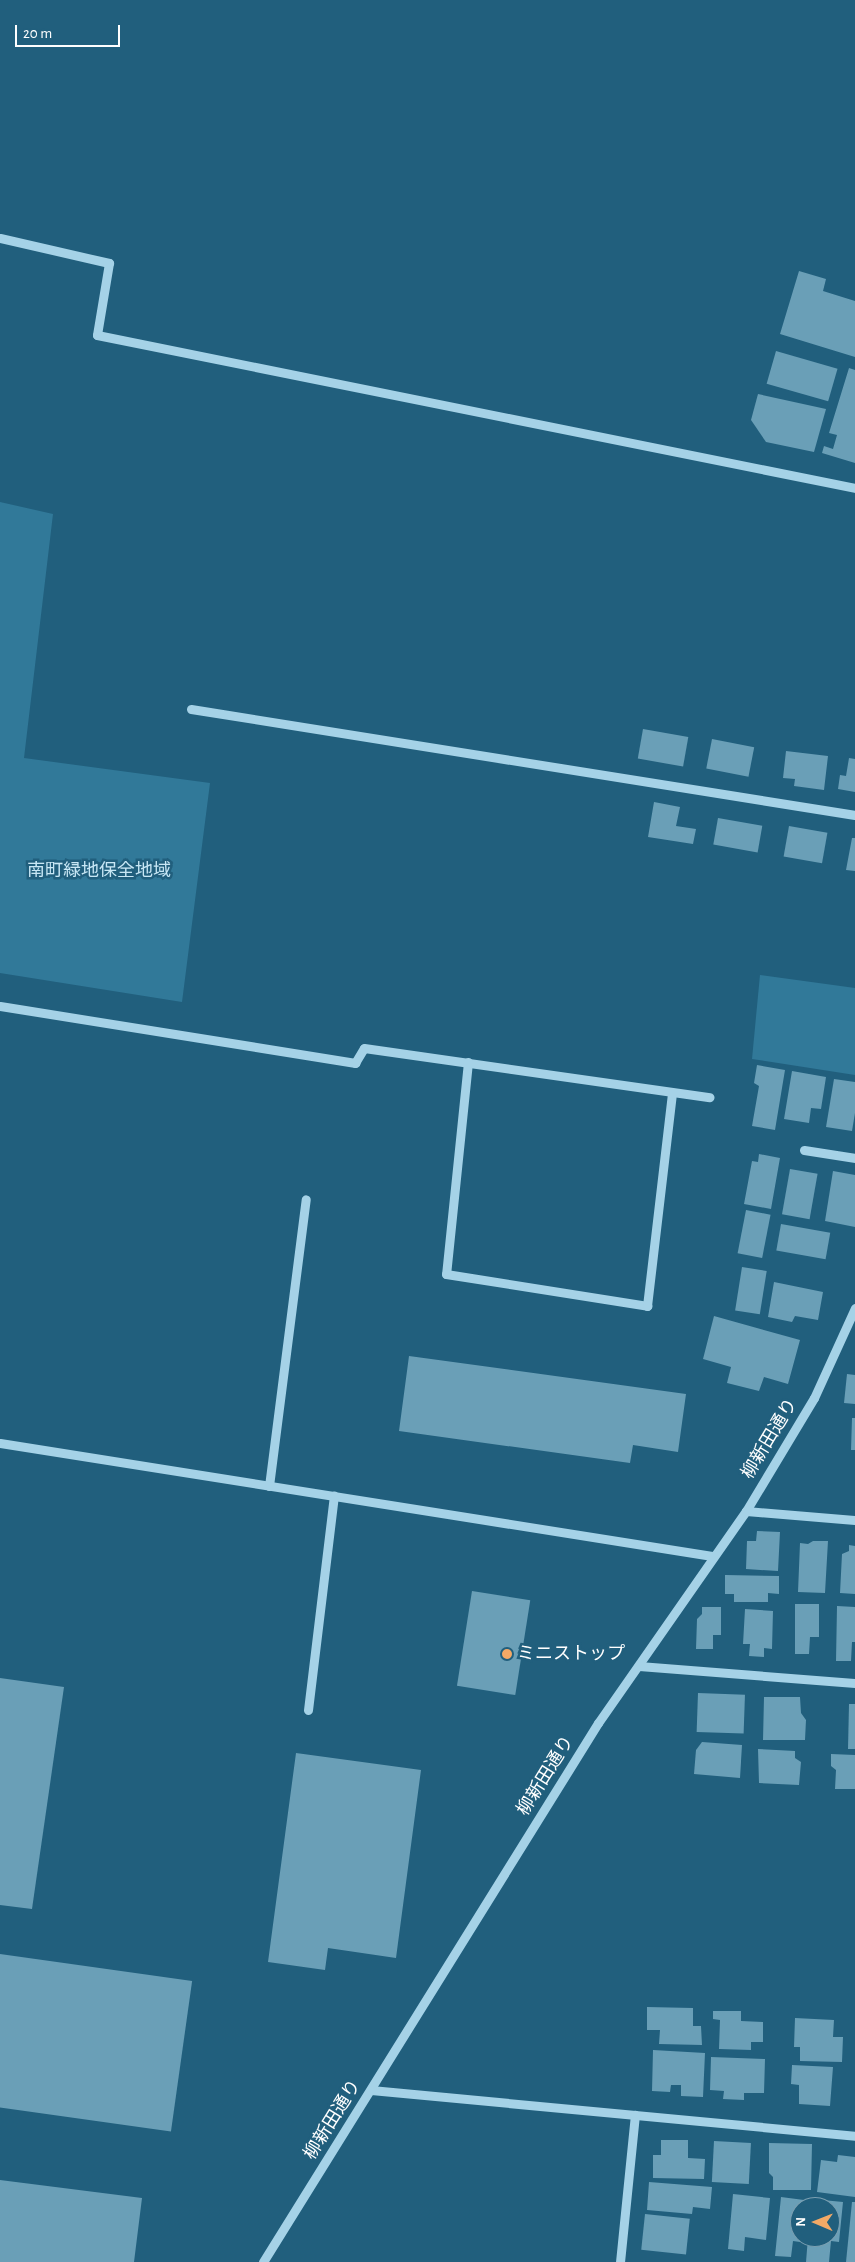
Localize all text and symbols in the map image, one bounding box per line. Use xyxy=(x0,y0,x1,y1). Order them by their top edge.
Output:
scale bar xyxy=(18,15,122,47)
text: 20 m xyxy=(23,26,52,41)
park label: 南町緑地保全地域 xyxy=(27,860,171,882)
street label: 柳新田通り xyxy=(738,1395,802,1483)
place label: ミニストップ xyxy=(517,1643,625,1665)
marker: ミニストップ xyxy=(501,1648,513,1660)
street label: 柳新田通り xyxy=(513,1732,579,1820)
street label: 柳新田通り xyxy=(300,2076,366,2164)
north arrow xyxy=(790,2197,840,2247)
text: N xyxy=(794,2217,808,2227)

